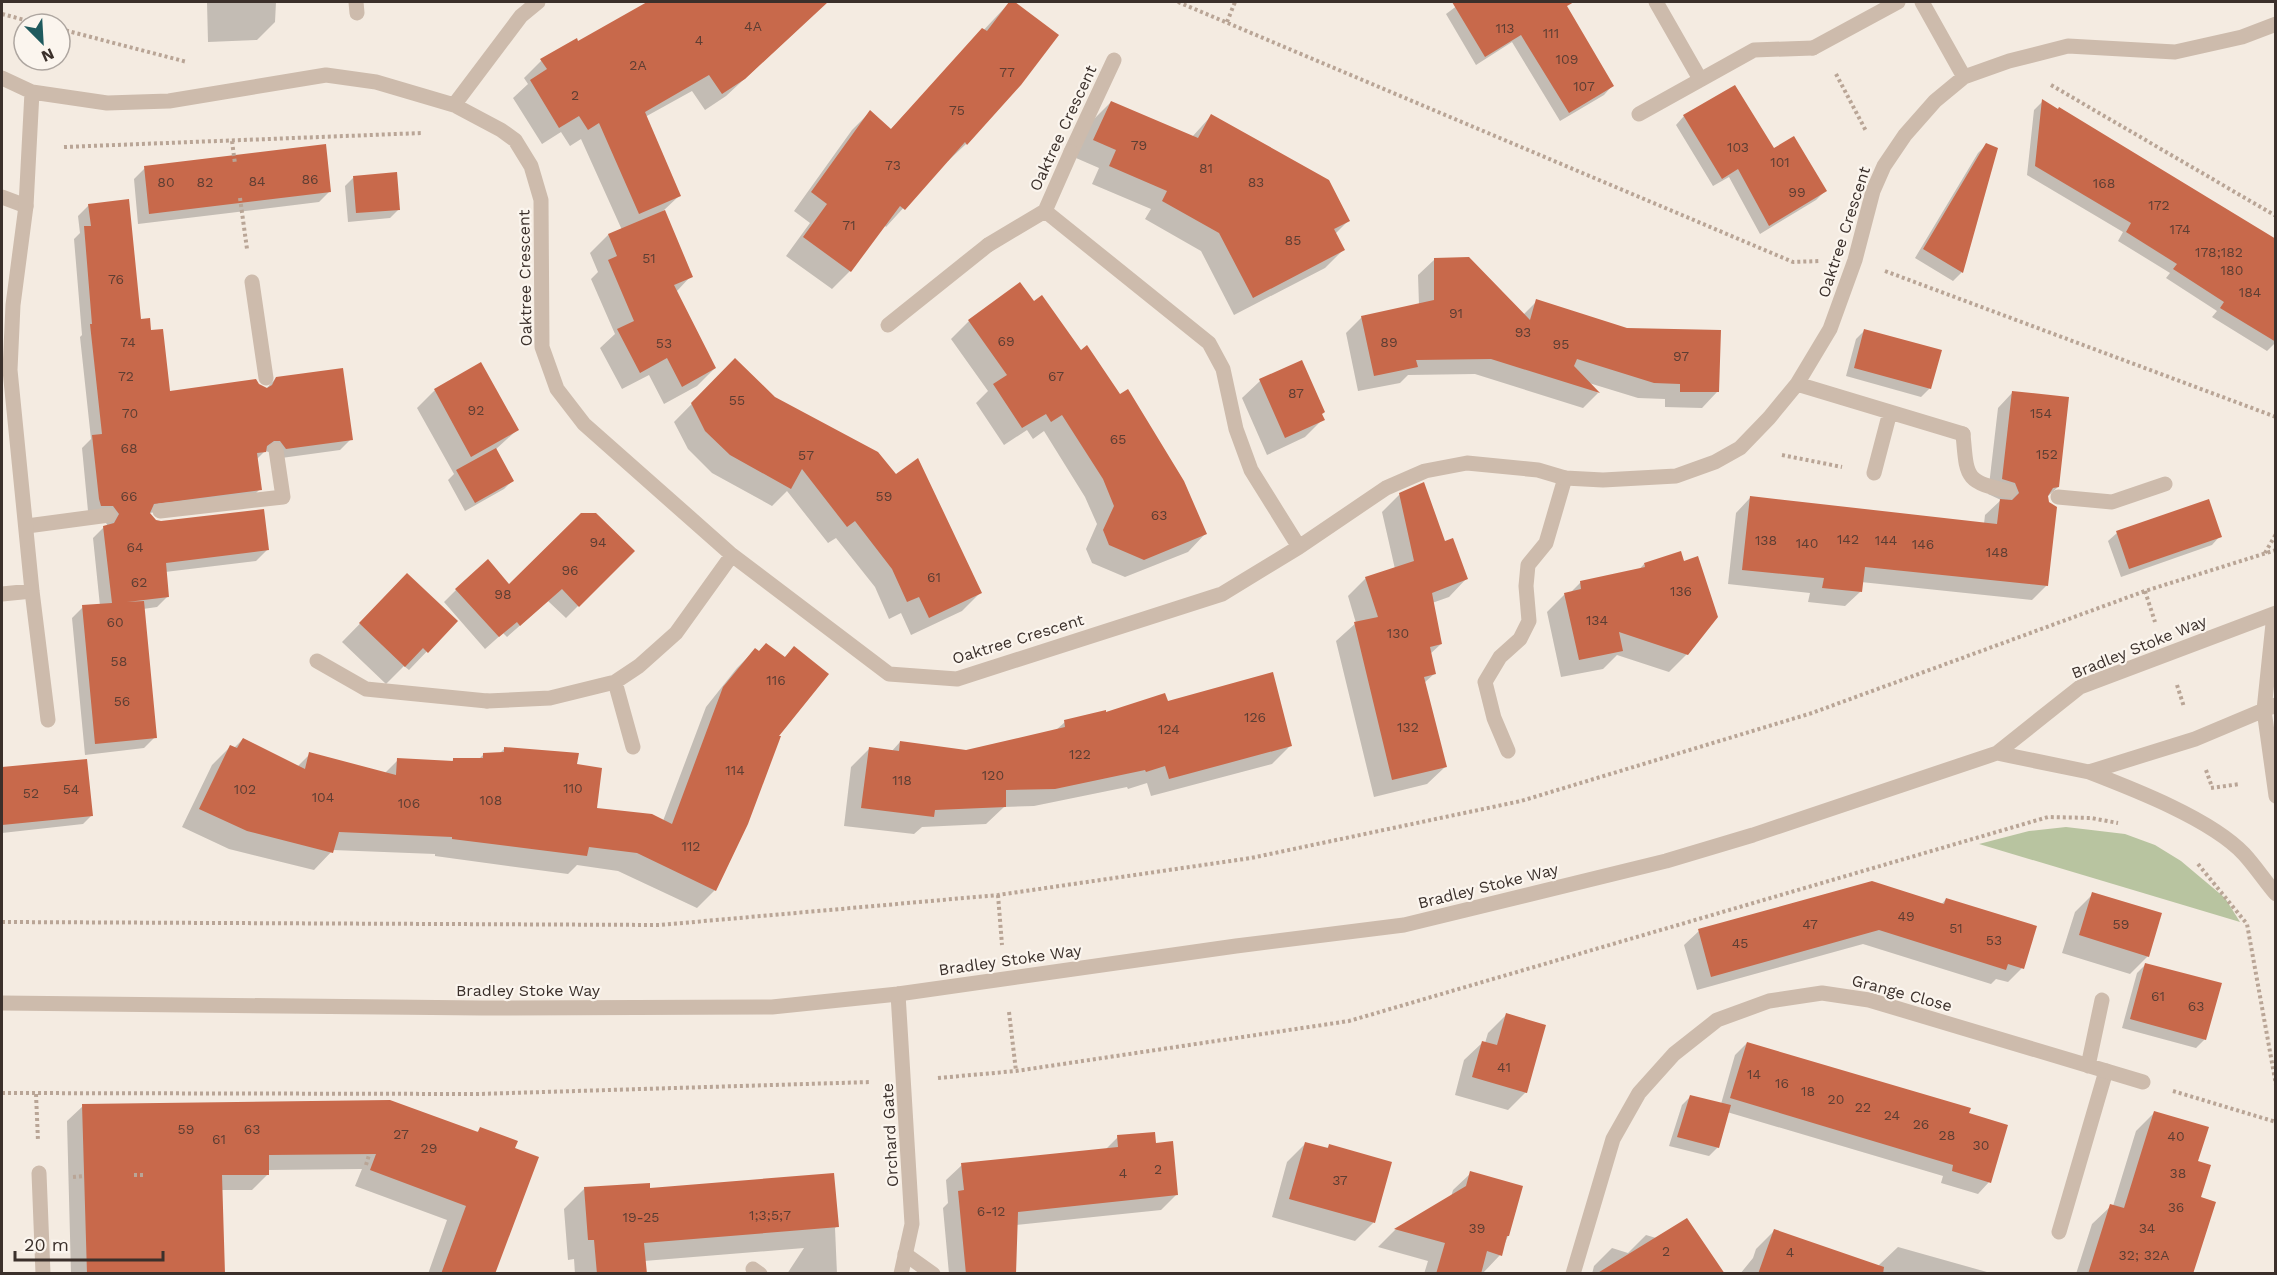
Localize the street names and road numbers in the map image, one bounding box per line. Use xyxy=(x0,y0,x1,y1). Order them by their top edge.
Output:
street label: Oaktree Crescent xyxy=(1026,62,1101,194)
street label: Oaktree Crescent xyxy=(1814,164,1874,300)
street label: Oaktree Crescent xyxy=(514,209,536,346)
street label: Oaktree Crescent xyxy=(950,610,1086,668)
street label: Bradley Stoke Way xyxy=(2069,611,2210,683)
street label: Bradley Stoke Way xyxy=(1416,859,1561,913)
street label: Bradley Stoke Way xyxy=(937,940,1083,979)
street label: Grange Close xyxy=(1850,970,1954,1016)
street label: Bradley Stoke Way xyxy=(456,981,601,1000)
street label: Orchard Gate xyxy=(878,1083,902,1187)

